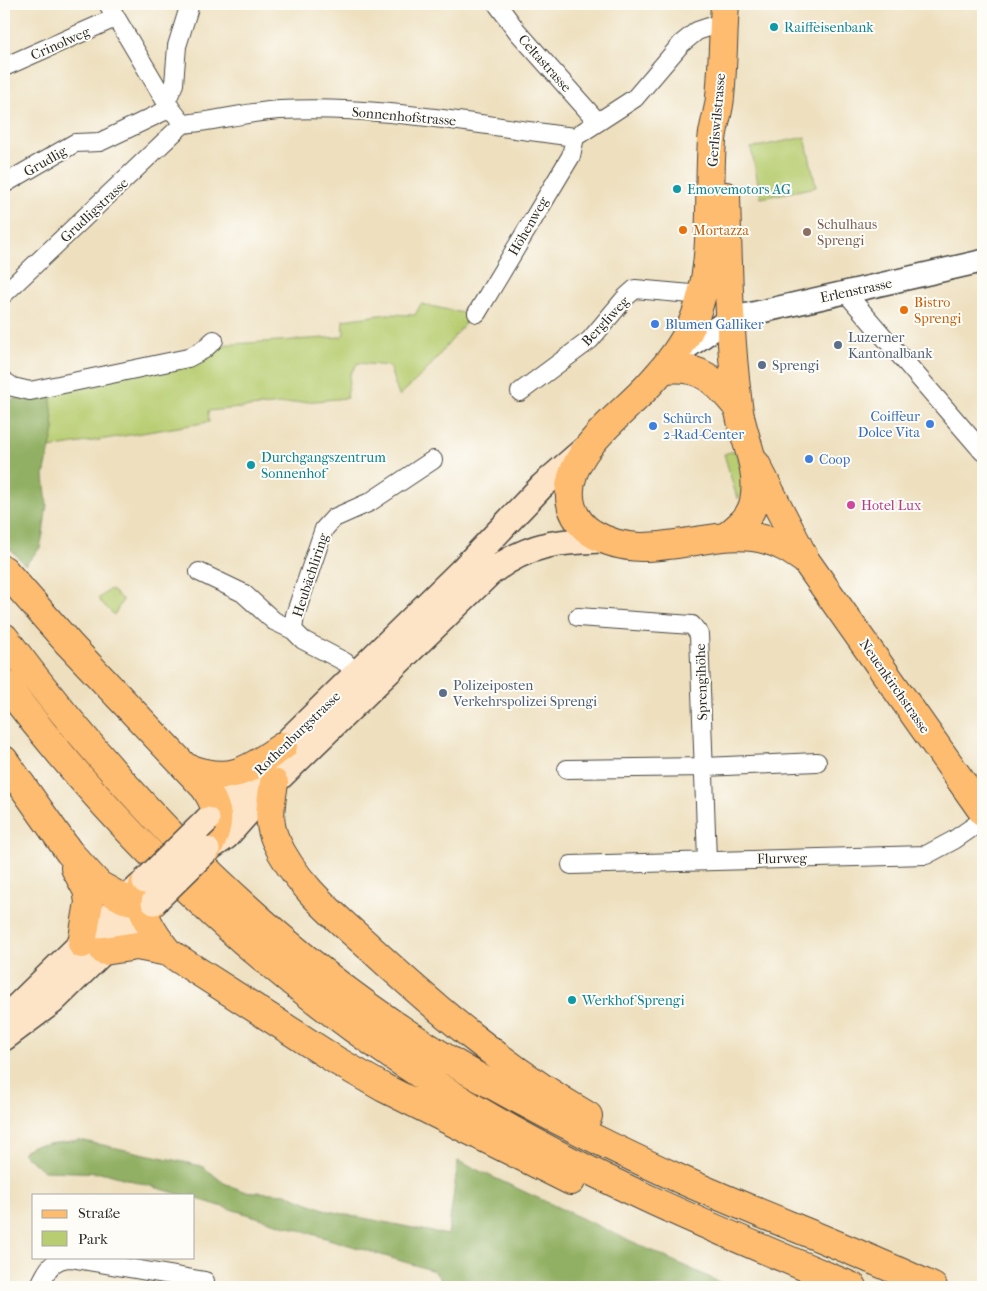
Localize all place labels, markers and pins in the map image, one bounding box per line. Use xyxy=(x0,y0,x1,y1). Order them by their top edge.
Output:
place label: Raiffeisenbank xyxy=(784,19,874,36)
marker: Raiffeisenbank xyxy=(768,21,780,33)
place label: Emovemotors AG xyxy=(687,181,791,198)
marker: Emovemotors AG xyxy=(671,183,683,195)
place label: Schulhaus Sprengi xyxy=(817,216,877,249)
place label: Mortazza xyxy=(693,222,750,239)
marker: Mortazza xyxy=(677,224,689,236)
marker: Schulhaus Sprengi xyxy=(801,226,813,238)
place label: Bistro Sprengi xyxy=(914,294,961,327)
marker: Bistro Sprengi xyxy=(898,304,910,316)
place label: Blumen Galliker xyxy=(665,316,764,333)
marker: Blumen Galliker xyxy=(649,318,661,330)
place label: Luzerner Kantonalbank xyxy=(848,329,933,362)
marker: Luzerner Kantonalbank xyxy=(832,339,844,351)
place label: Sprengi xyxy=(772,357,819,374)
marker: Sprengi xyxy=(756,359,768,371)
place label: Coiffeur Dolce Vita xyxy=(858,408,921,441)
place label: Schürch 2-Rad-Center xyxy=(663,410,744,443)
marker: Coiffeur Dolce Vita xyxy=(924,418,936,430)
marker: Schürch 2-Rad-Center xyxy=(647,420,659,432)
place label: Durchgangszentrum Sonnenhof xyxy=(261,449,386,482)
place label: Coop xyxy=(819,451,851,468)
marker: Coop xyxy=(803,453,815,465)
marker: Durchgangszentrum Sonnenhof xyxy=(245,459,257,471)
place label: Hotel Lux xyxy=(861,497,922,514)
marker: Hotel Lux xyxy=(845,499,857,511)
place label: Polizeiposten Verkehrspolizei Sprengi xyxy=(452,677,597,710)
marker: Polizeiposten Verkehrspolizei Sprengi xyxy=(437,687,449,699)
place label: Werkhof Sprengi xyxy=(581,992,685,1009)
marker: Werkhof Sprengi xyxy=(566,994,578,1006)

